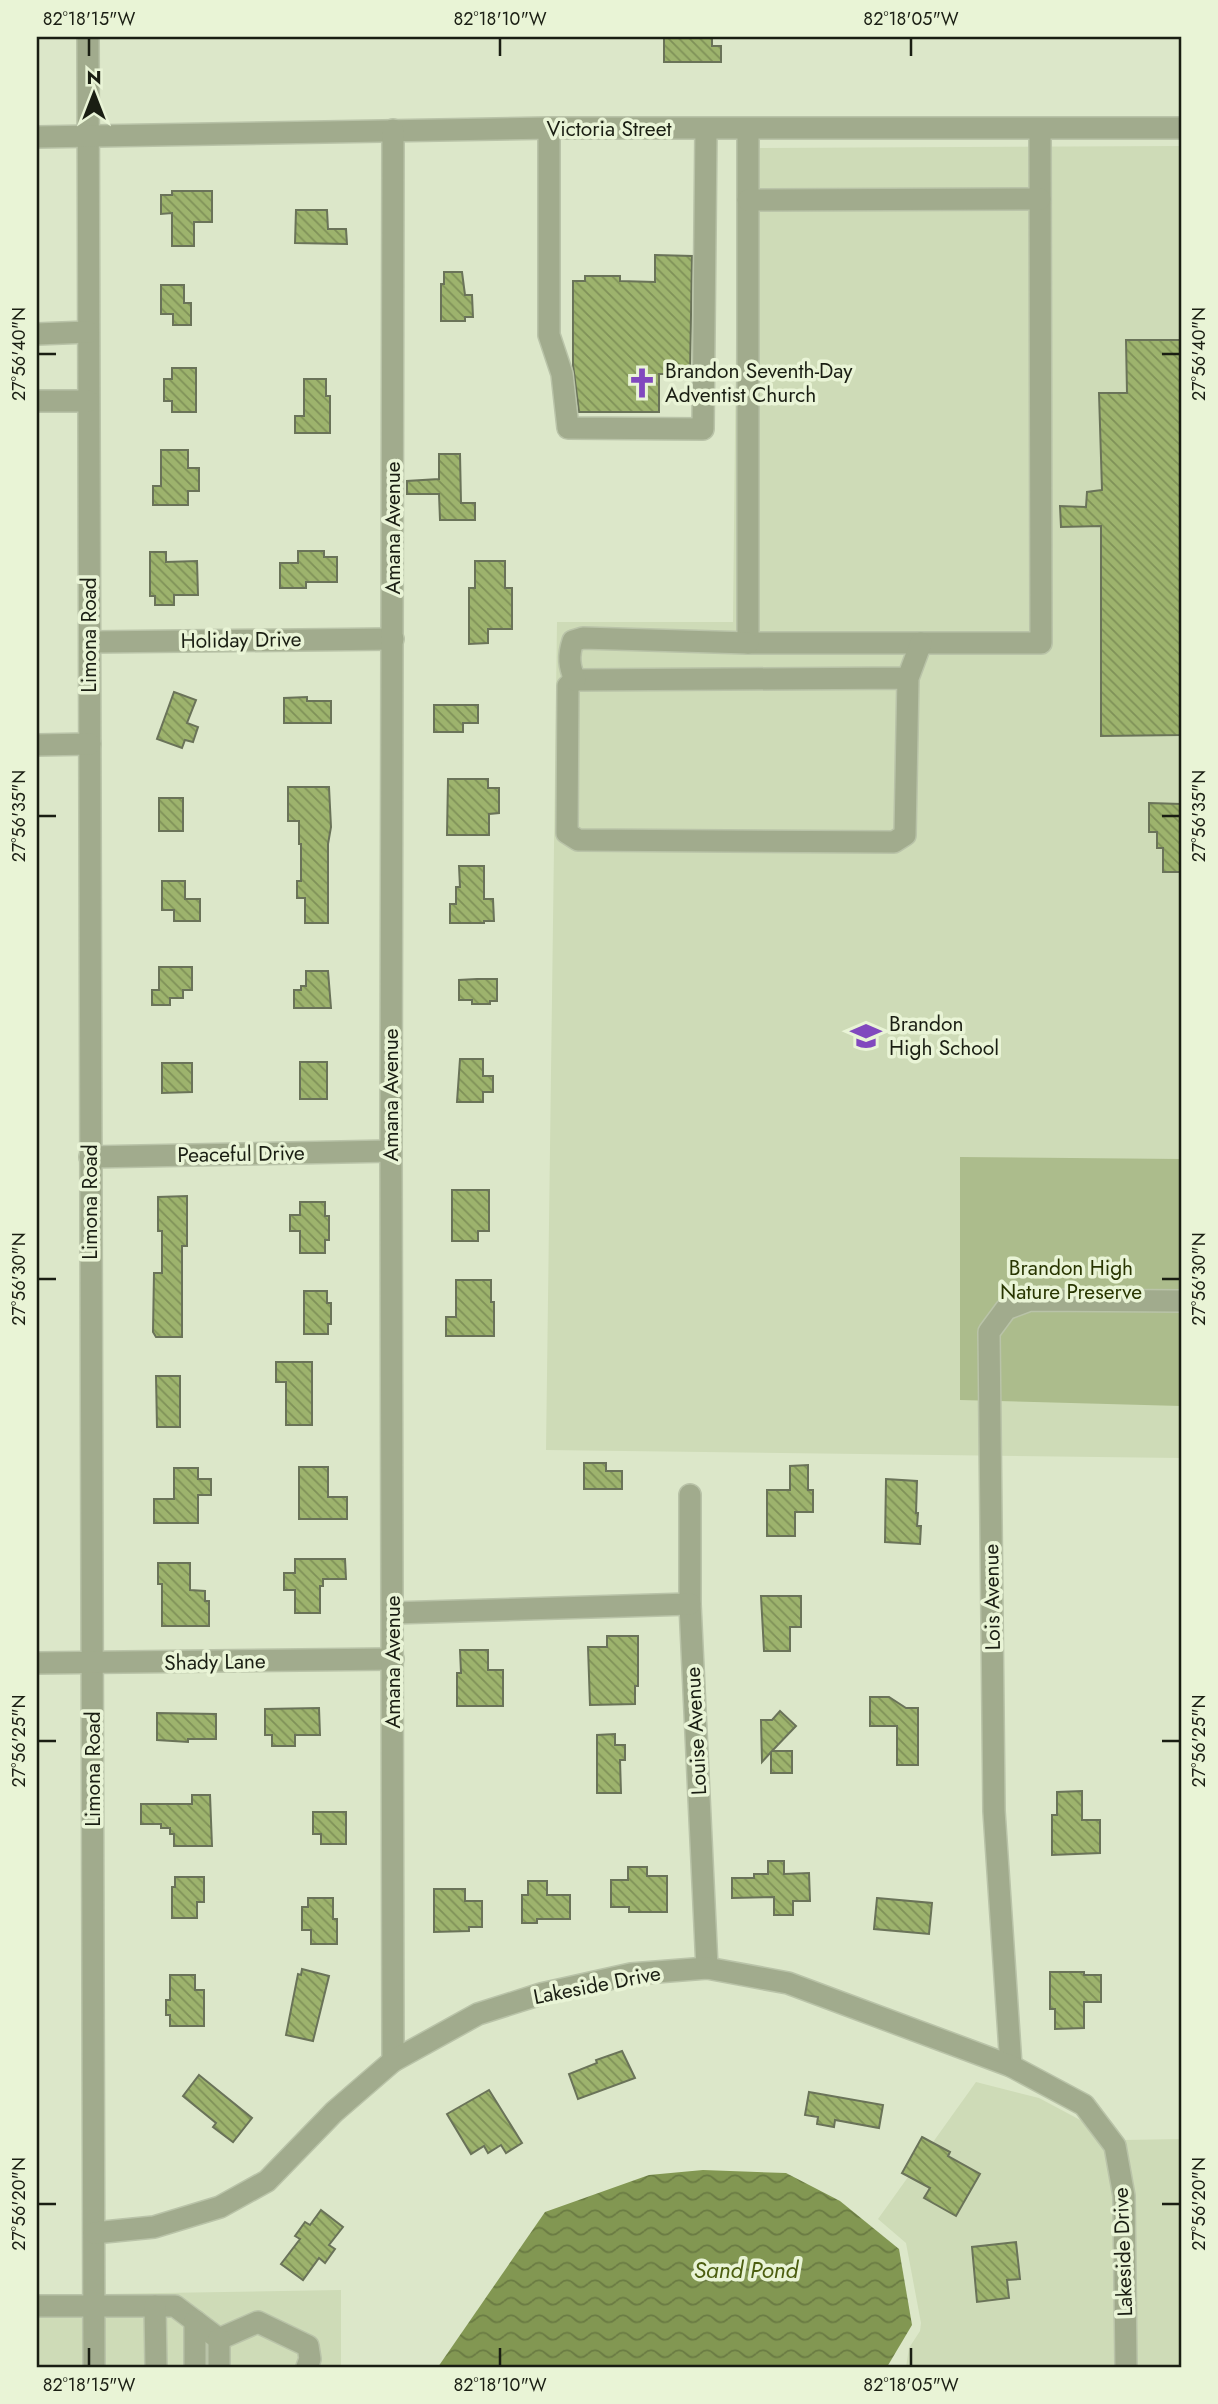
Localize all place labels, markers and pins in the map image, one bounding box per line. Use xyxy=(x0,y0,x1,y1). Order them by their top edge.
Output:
place label: Brandon Seventh-Day Adventist Church xyxy=(665,356,853,410)
church icon: Brandon Seventh-Day Adventist Church xyxy=(625,366,659,400)
place label: Brandon High School xyxy=(889,1009,999,1063)
school or university icon: Brandon High School xyxy=(849,1019,883,1053)

